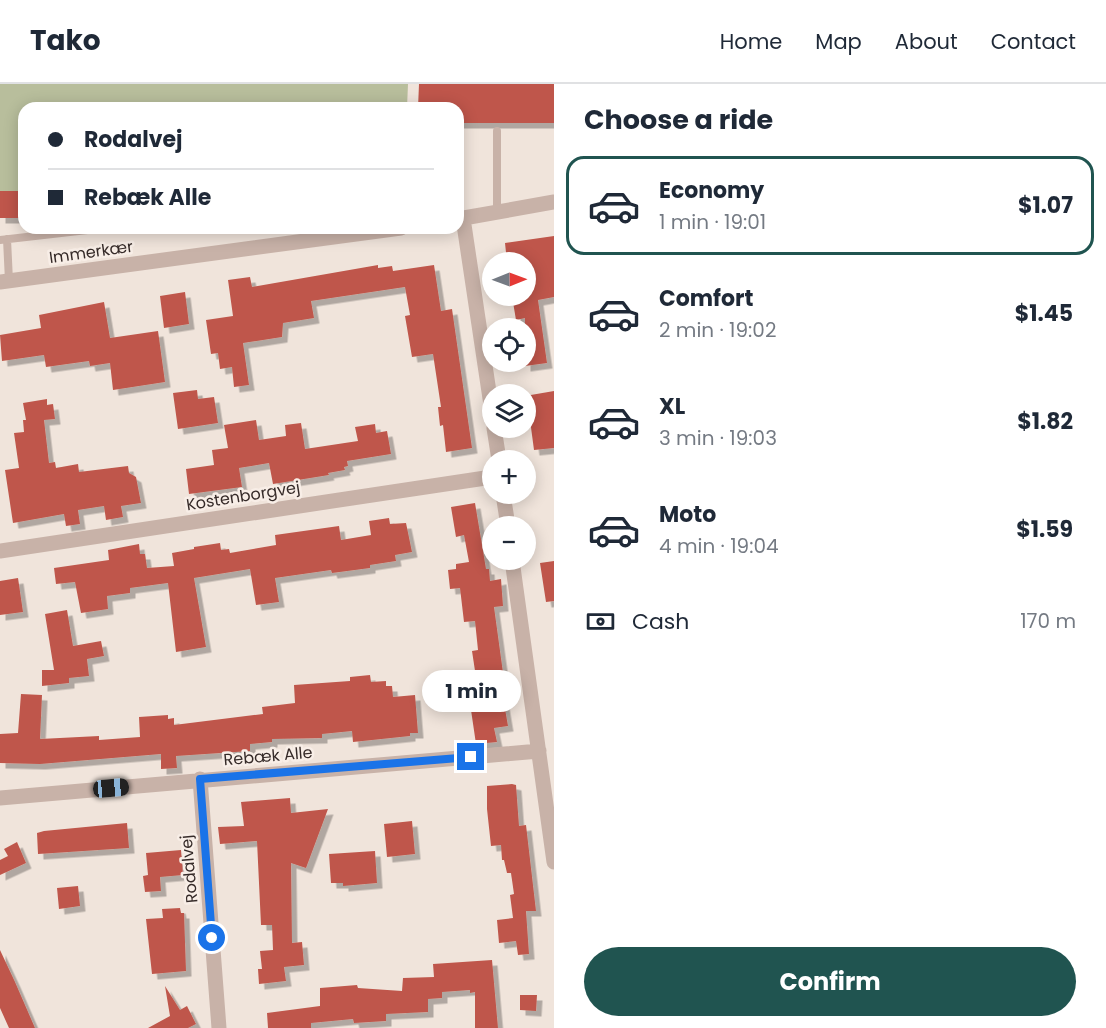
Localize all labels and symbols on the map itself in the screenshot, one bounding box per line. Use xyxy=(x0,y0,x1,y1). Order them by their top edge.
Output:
street label: Immerkær xyxy=(48,235,134,269)
north arrow xyxy=(482,252,536,306)
street label: Kostenborgvej xyxy=(184,476,302,516)
callout: 1 min xyxy=(422,670,520,712)
street label: Rebæk Alle xyxy=(223,741,313,771)
route end xyxy=(457,743,484,770)
car xyxy=(92,777,130,799)
street label: Rodalvej xyxy=(175,834,203,904)
route start xyxy=(198,924,225,951)

